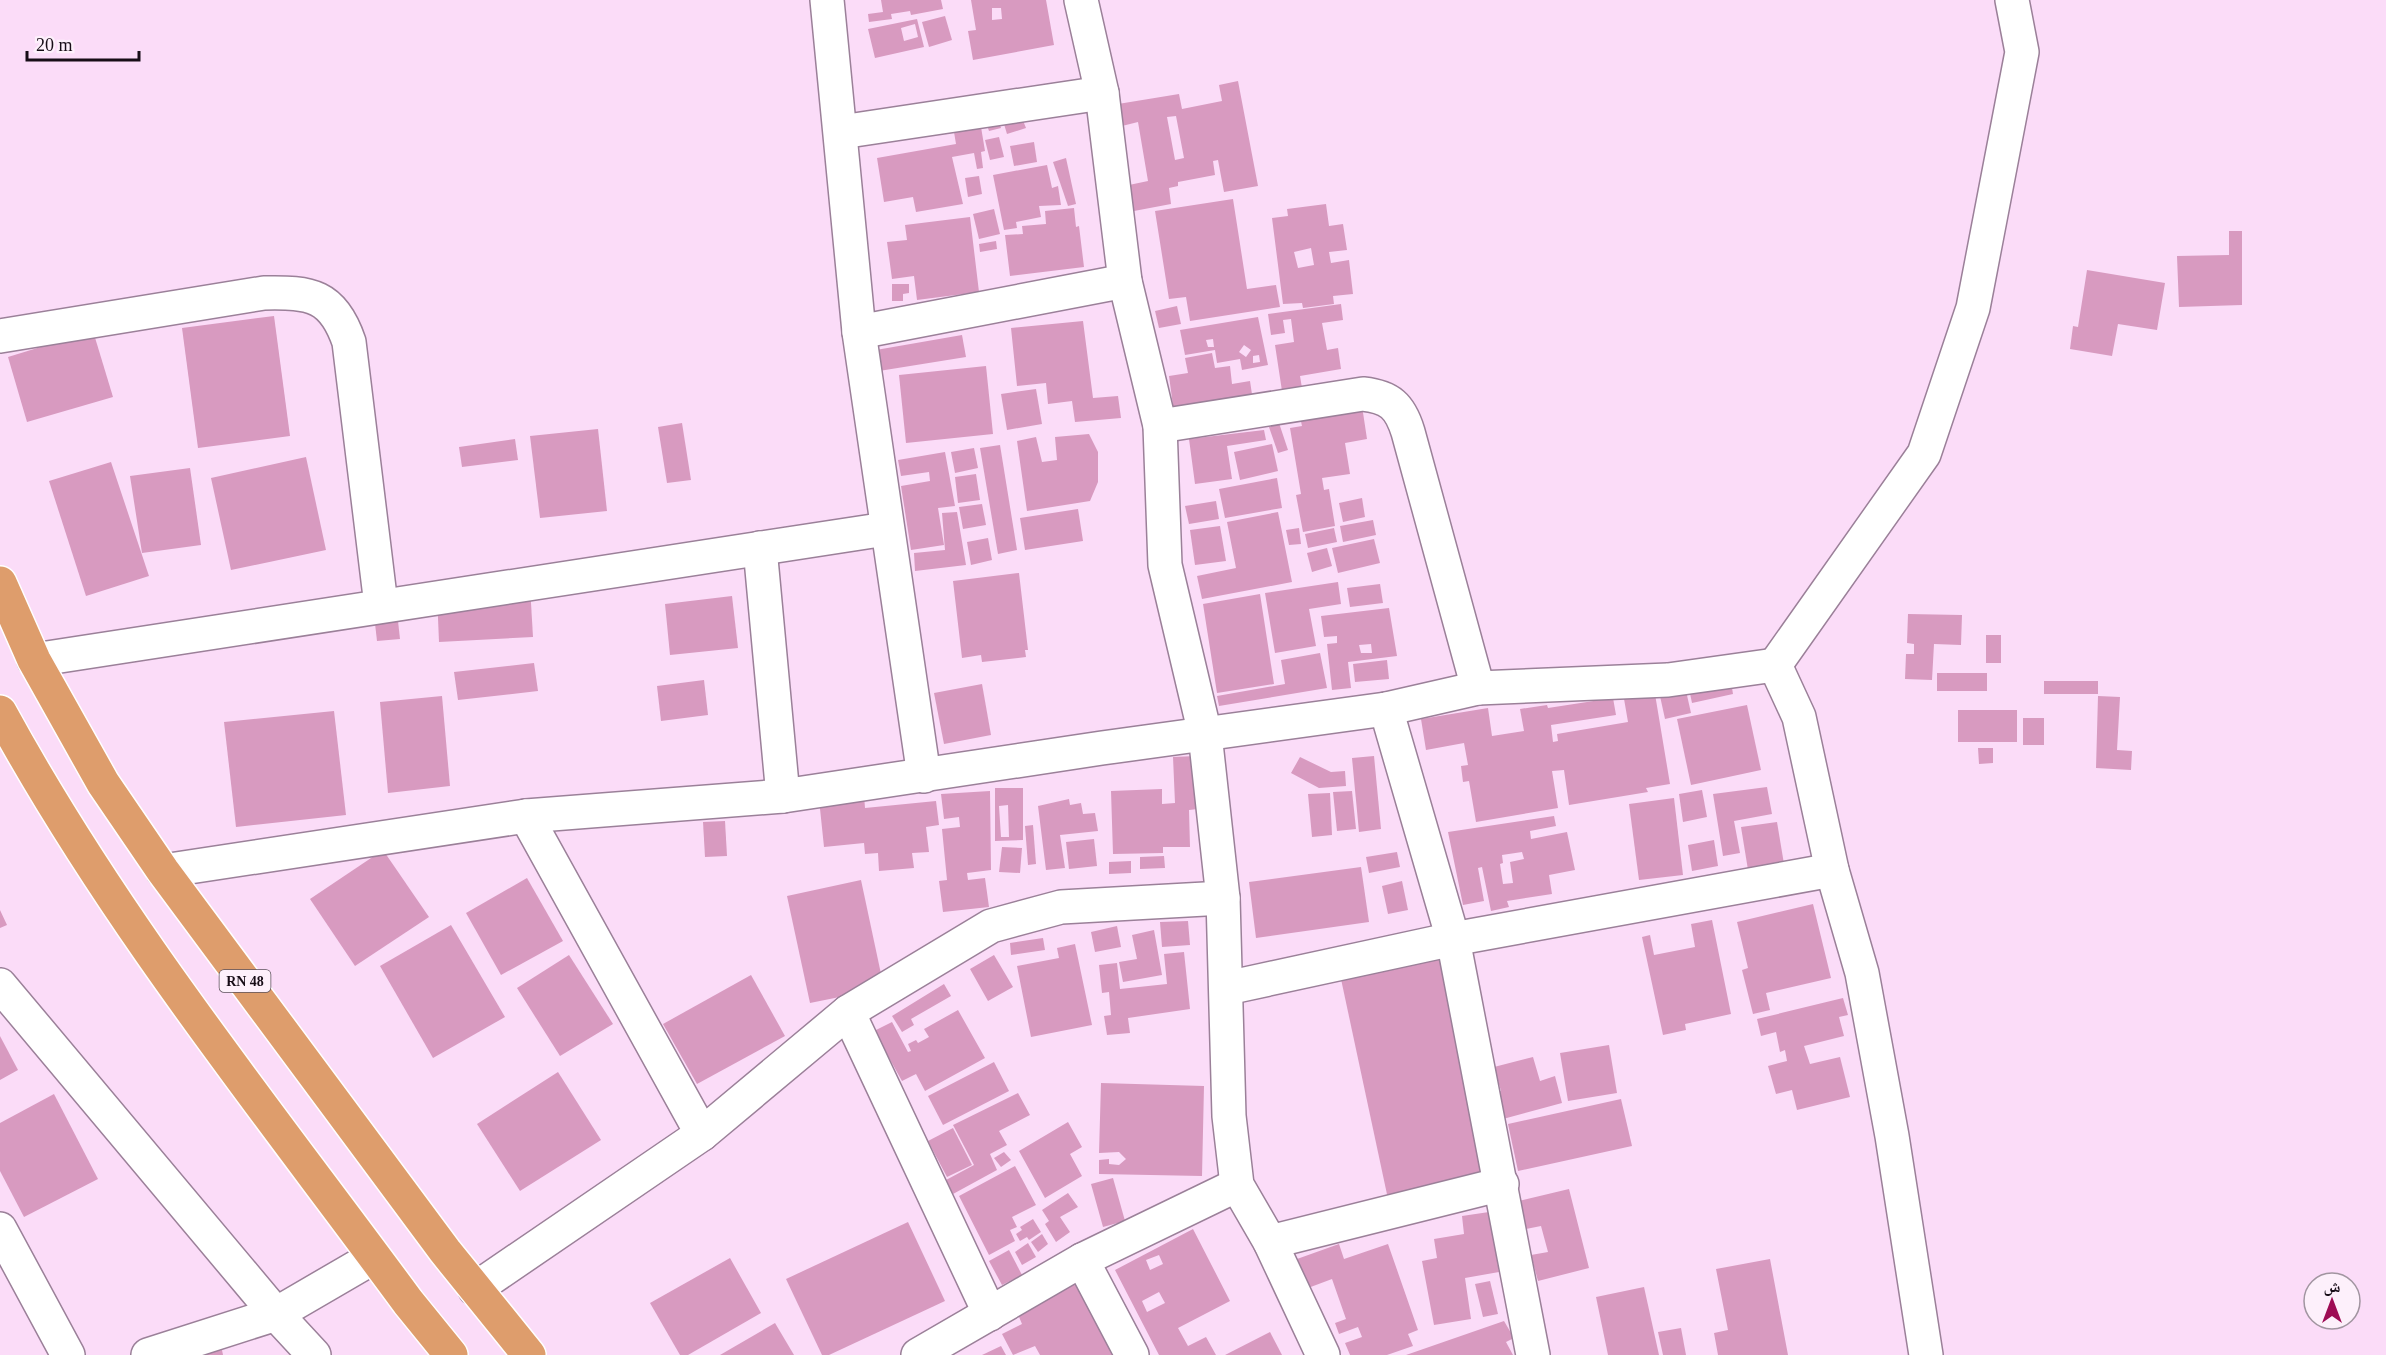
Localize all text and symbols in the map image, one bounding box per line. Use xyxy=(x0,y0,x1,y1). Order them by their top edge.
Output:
scale bar xyxy=(27,24,140,62)
text: 20 m xyxy=(36,35,73,55)
road number: RN 48 xyxy=(220,970,270,992)
north arrow xyxy=(2302,1271,2362,1331)
text: ش xyxy=(2324,1278,2341,1296)

